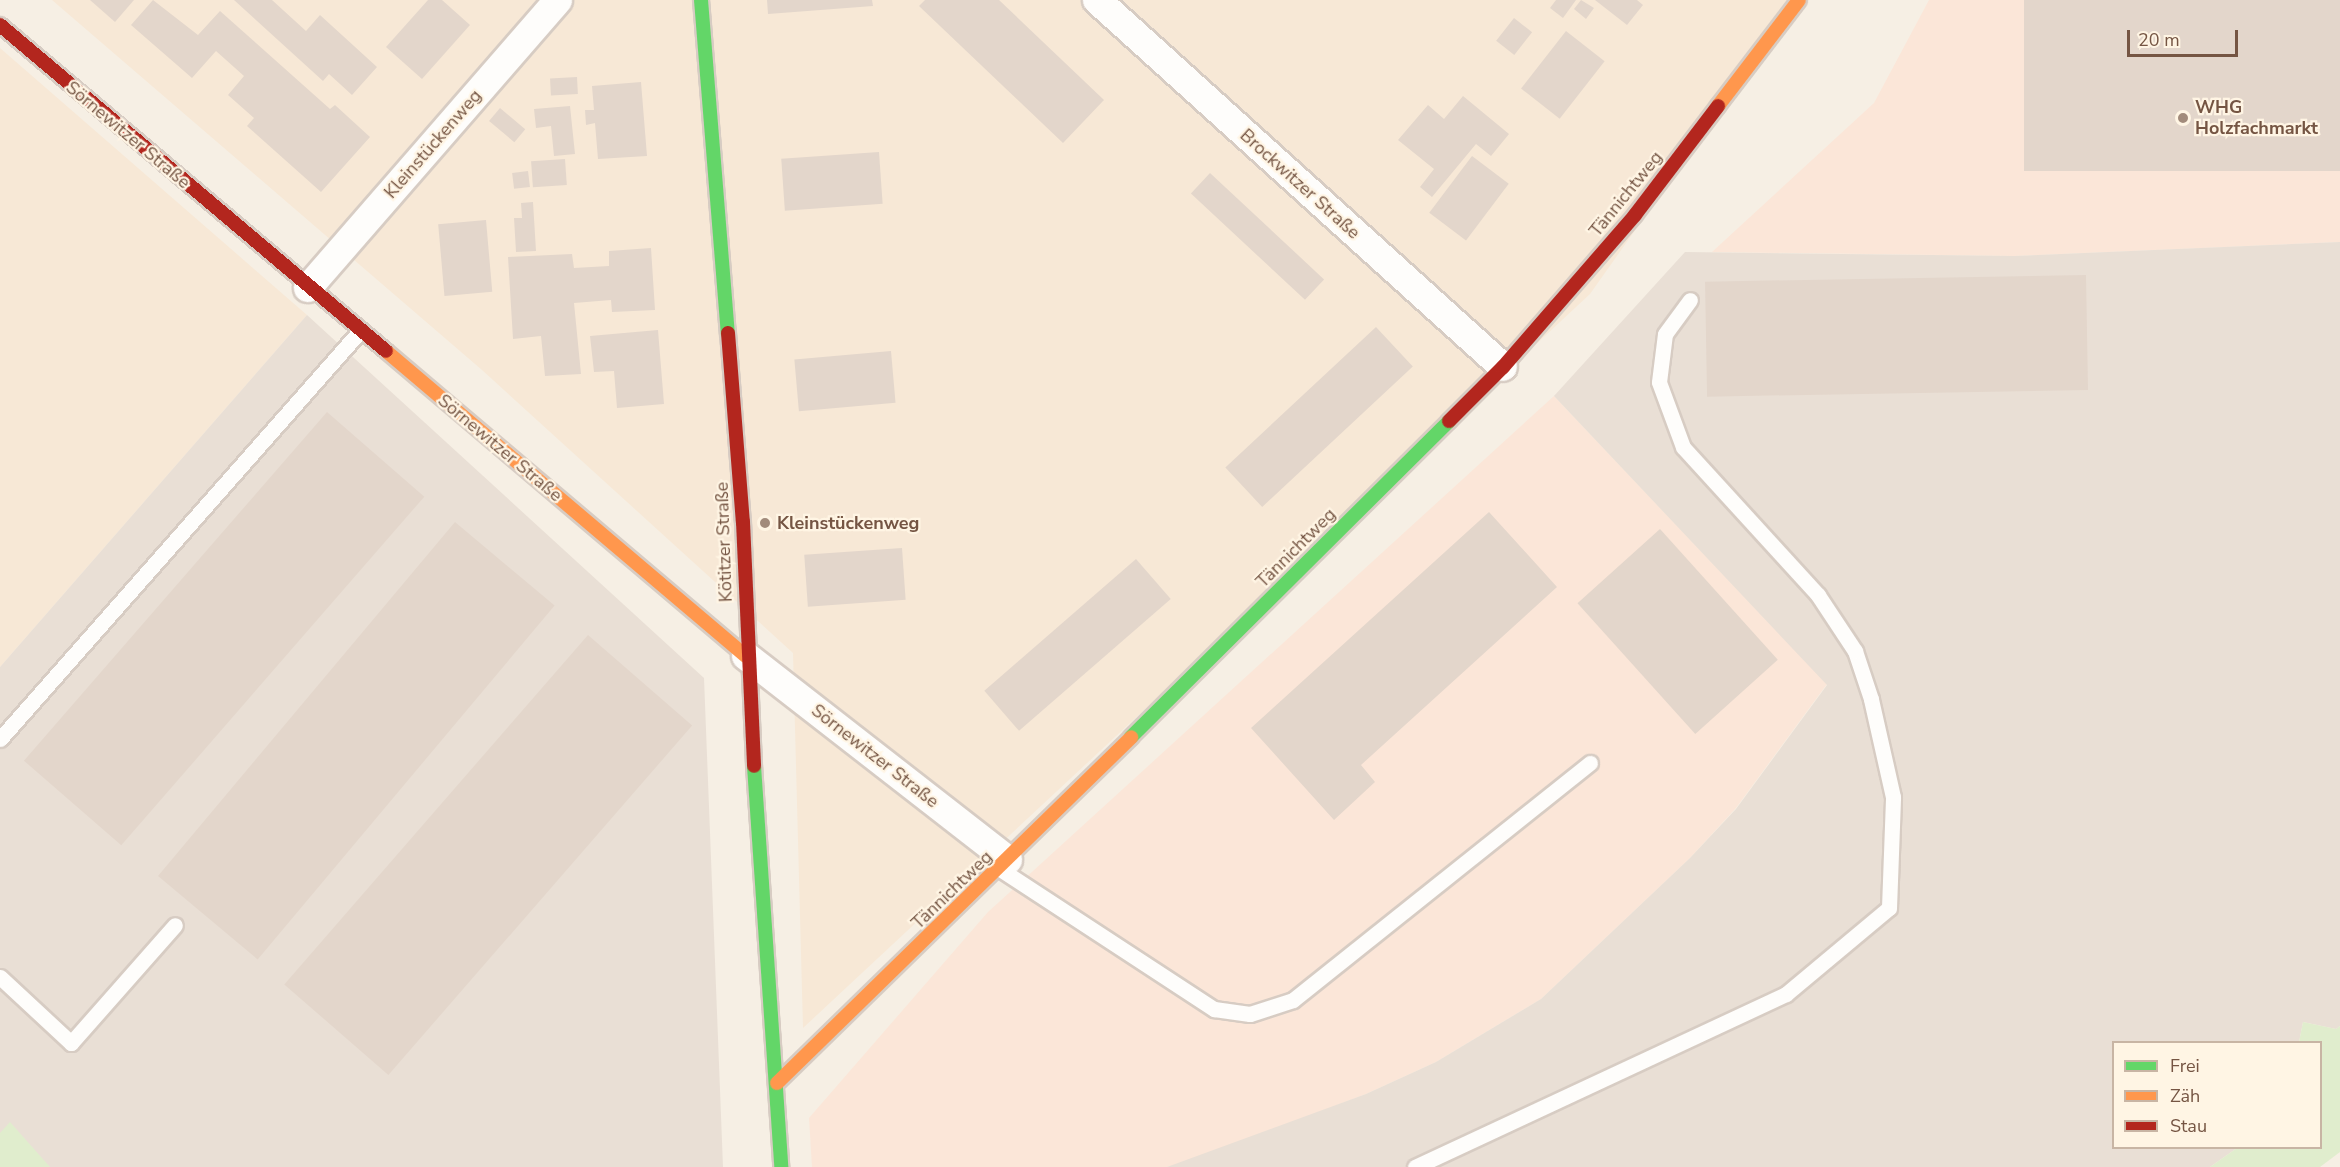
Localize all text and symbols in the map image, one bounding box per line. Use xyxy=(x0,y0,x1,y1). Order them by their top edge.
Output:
scale bar xyxy=(2130,18,2241,56)
text: 20 m xyxy=(2138,28,2180,52)
street label: Sörnewitzer Straße xyxy=(61,77,195,193)
street label: Kleinstückenweg xyxy=(380,85,486,203)
place label: WHG Holzfachmarkt xyxy=(2195,97,2318,140)
marker: WHG Holzfachmarkt xyxy=(2176,111,2190,125)
street label: Brockwitzer Straße xyxy=(1236,125,1364,243)
street label: Tännichtweg xyxy=(1585,147,1667,241)
street label: Sörnewitzer Straße xyxy=(433,390,567,506)
street label: Kötitzer Straße xyxy=(711,481,737,603)
street label: Tännichtweg xyxy=(1252,504,1340,592)
place label: Kleinstückenweg xyxy=(777,512,919,534)
marker: Kleinstückenweg xyxy=(758,516,772,530)
street label: Sörnewitzer Straße xyxy=(807,700,943,812)
street label: Tännichtweg xyxy=(907,846,997,934)
legend xyxy=(2112,1041,2322,1149)
text: Frei xyxy=(2170,1054,2200,1078)
text: Zäh xyxy=(2170,1084,2200,1108)
text: Stau xyxy=(2170,1114,2207,1138)

